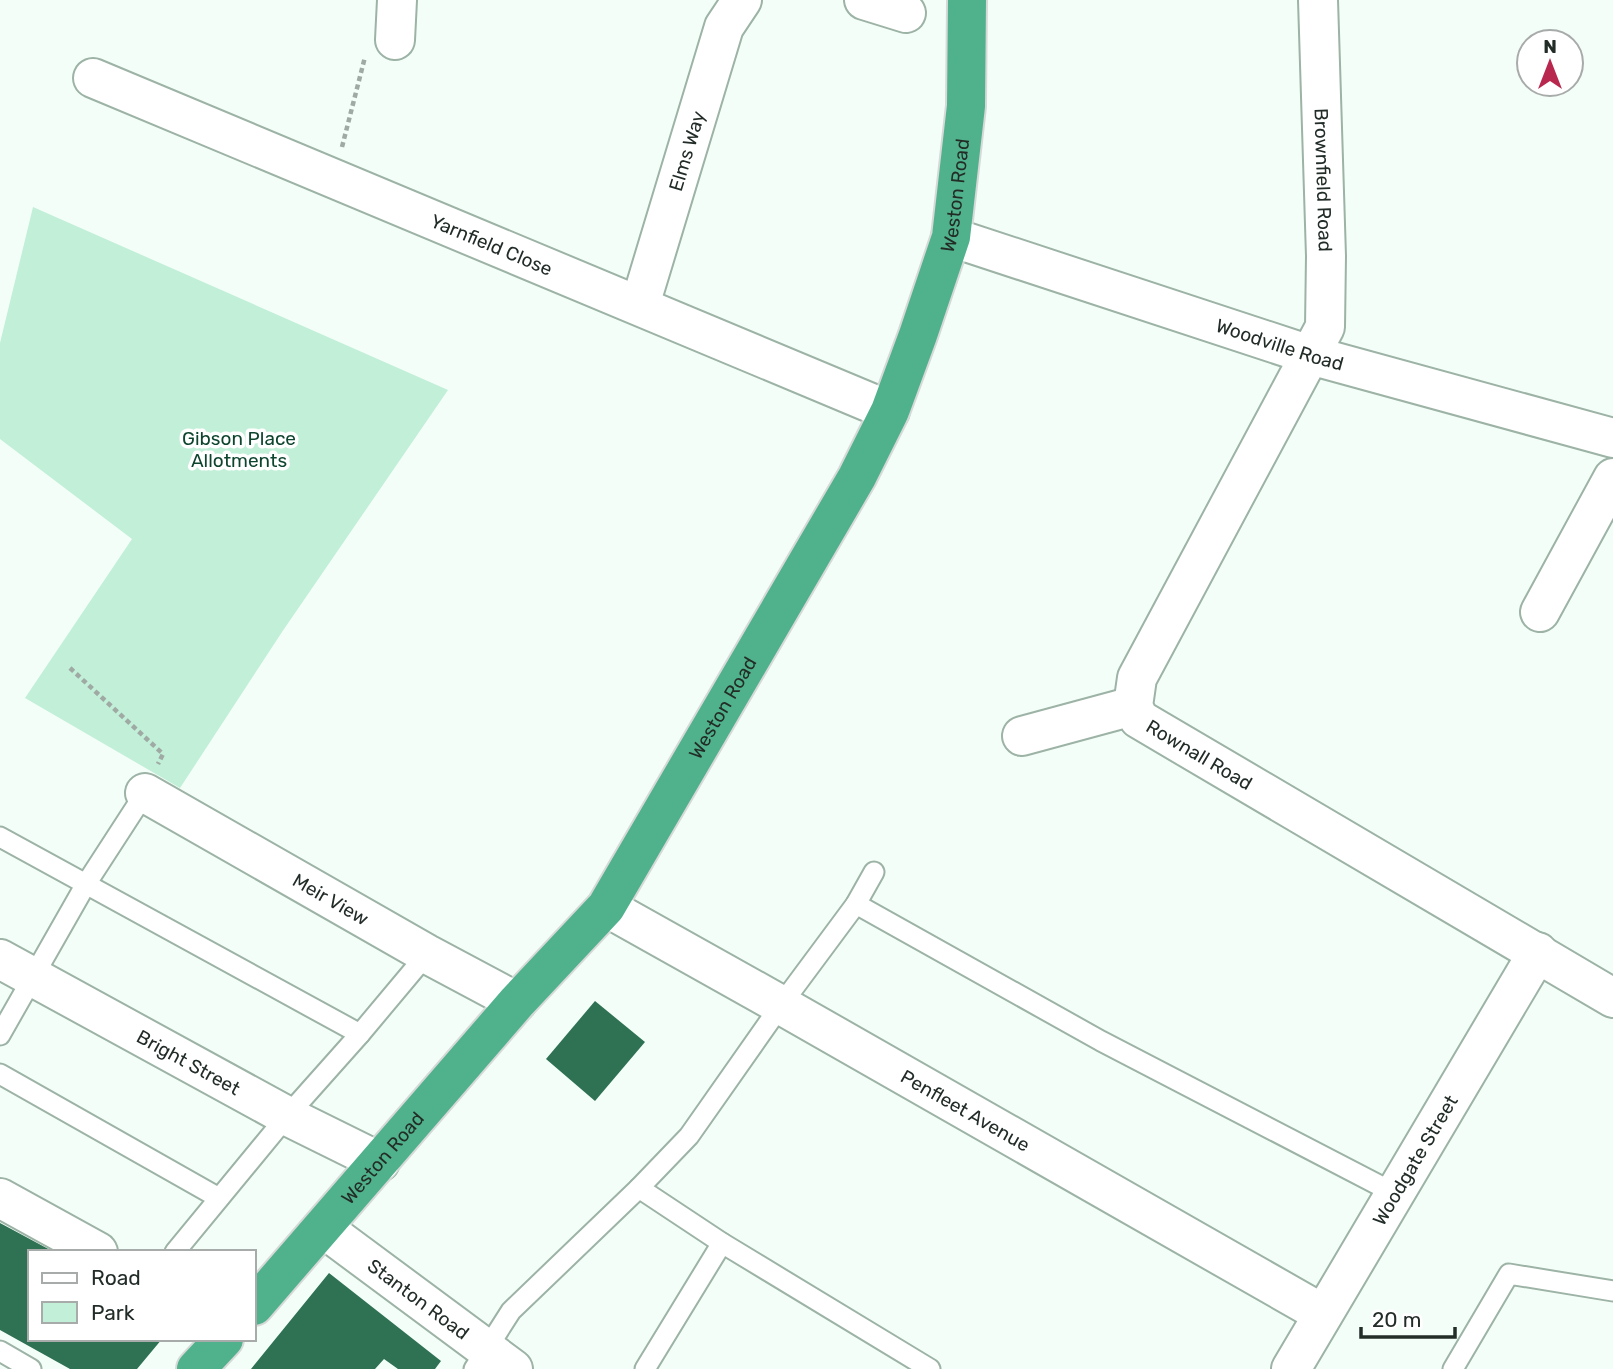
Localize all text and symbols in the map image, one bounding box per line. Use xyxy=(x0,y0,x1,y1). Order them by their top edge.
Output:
north arrow xyxy=(1515,28,1585,98)
text: N xyxy=(1543,35,1557,58)
street label: Elms Way xyxy=(664,108,710,194)
street label: Brownfield Road xyxy=(1310,108,1337,252)
street label: Weston Road xyxy=(935,137,974,255)
street label: Yarnfield Close xyxy=(427,209,556,280)
street label: Woodville Road xyxy=(1213,313,1346,375)
park label: Gibson Place Allotments xyxy=(182,427,296,472)
street label: Weston Road xyxy=(684,652,761,763)
street label: Rownall Road xyxy=(1142,714,1257,795)
street label: Meir View xyxy=(289,868,373,930)
street label: Bright Street xyxy=(133,1025,245,1100)
street label: Penfleet Avenue xyxy=(897,1064,1034,1156)
street label: Woodgate Street xyxy=(1367,1090,1463,1229)
street label: Weston Road xyxy=(336,1107,428,1209)
legend xyxy=(28,1250,256,1341)
street label: Stanton Road xyxy=(363,1254,474,1344)
text: Road xyxy=(91,1265,141,1290)
scale bar xyxy=(1361,1296,1456,1340)
text: Park xyxy=(91,1300,135,1325)
text: 20 m xyxy=(1372,1307,1421,1332)

